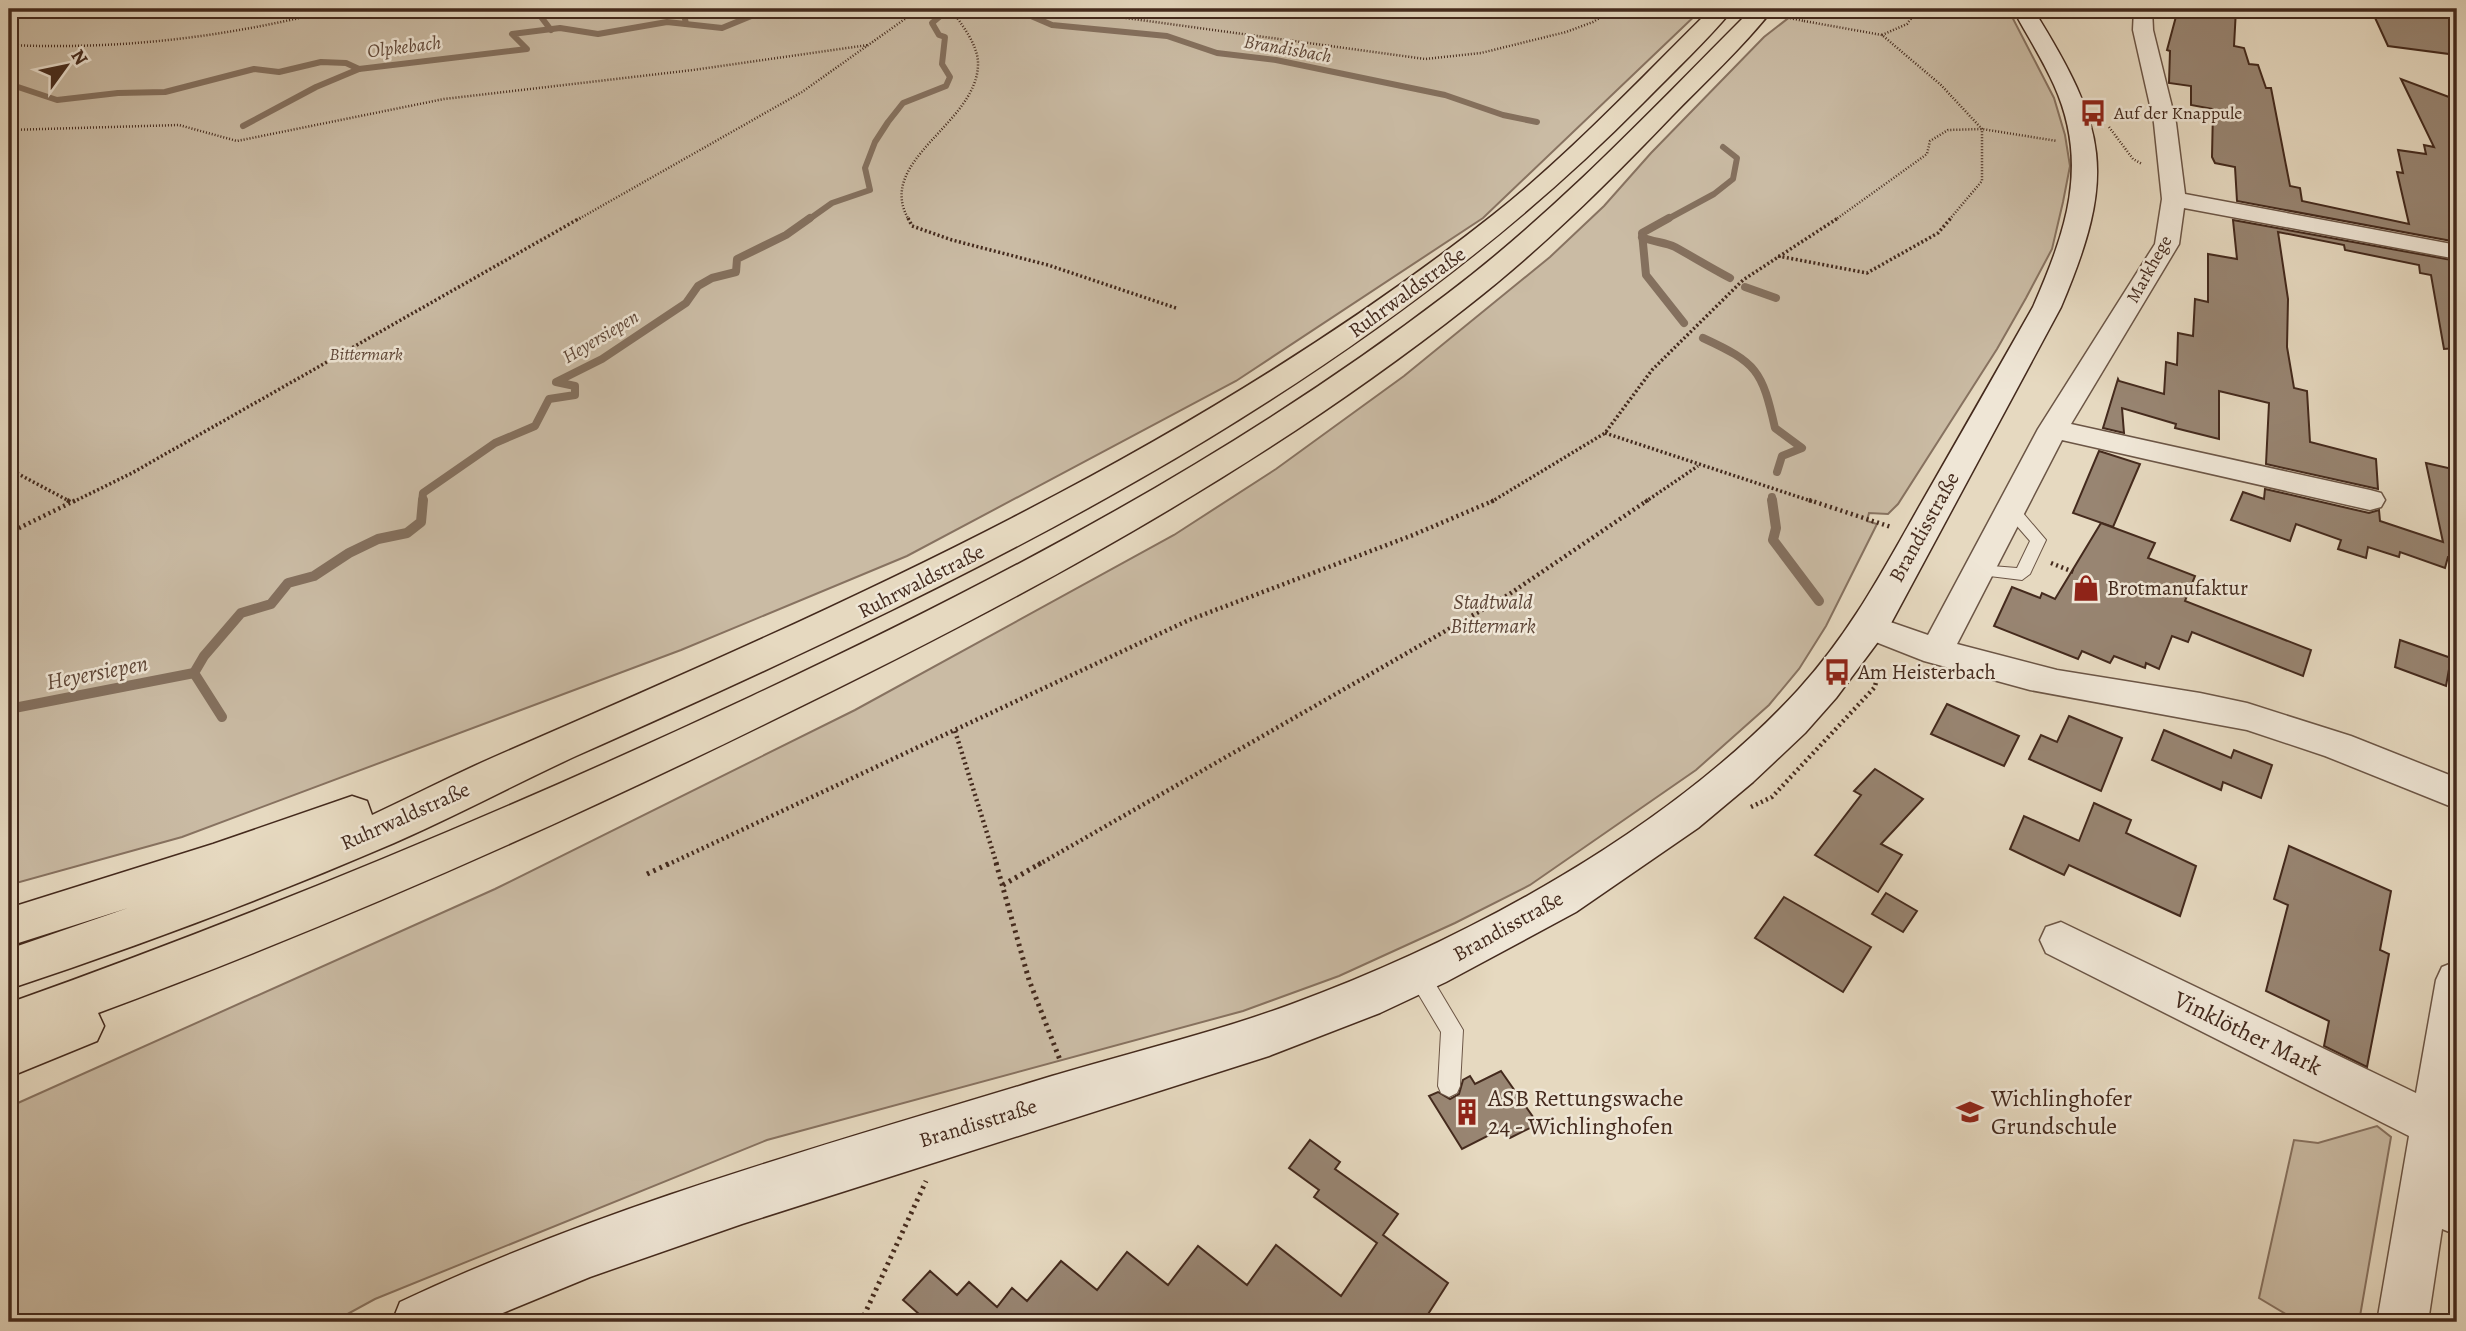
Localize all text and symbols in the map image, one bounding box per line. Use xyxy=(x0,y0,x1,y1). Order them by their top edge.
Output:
water label: Brandisbach xyxy=(1242,28,1334,69)
water label: Olpkebach xyxy=(366,30,443,64)
north arrow xyxy=(32,32,102,102)
text: N xyxy=(65,44,94,70)
bus stop icon: Auf der Knappule xyxy=(2078,98,2108,128)
place label: Auf der Knappule xyxy=(2113,101,2242,125)
street label: Markhege xyxy=(2121,231,2177,307)
street label: Ruhrwaldstraße xyxy=(1343,240,1471,344)
water label: Heyersiepen xyxy=(557,304,644,370)
park label: Bittermark xyxy=(329,342,403,366)
street label: Brandisstraße xyxy=(1882,467,1966,587)
street label: Ruhrwaldstraße xyxy=(853,537,989,625)
shop icon: Brotmanufaktur xyxy=(2071,573,2101,603)
place label: Brotmanufaktur xyxy=(2107,574,2248,602)
park label: Stadtwald Bittermark xyxy=(1450,588,1536,640)
water label: Heyersiepen xyxy=(44,647,151,698)
bus stop icon: Am Heisterbach xyxy=(1822,657,1852,687)
place label: Am Heisterbach xyxy=(1857,658,1996,686)
street label: Ruhrwaldstraße xyxy=(336,775,474,857)
street label: Brandisstraße xyxy=(1448,884,1568,968)
street label: Vinklöther Mark xyxy=(2168,983,2327,1083)
place label: ASB Rettungswache 24 - Wichlinghofen xyxy=(1487,1082,1684,1142)
place label: Wichlinghofer Grundschule xyxy=(1990,1082,2132,1142)
street label: Brandisstraße xyxy=(916,1092,1040,1154)
building icon: ASB Rettungswache 24 - Wichlinghofen xyxy=(1452,1097,1482,1127)
school or university icon: Wichlinghofer Grundschule xyxy=(1955,1097,1985,1127)

